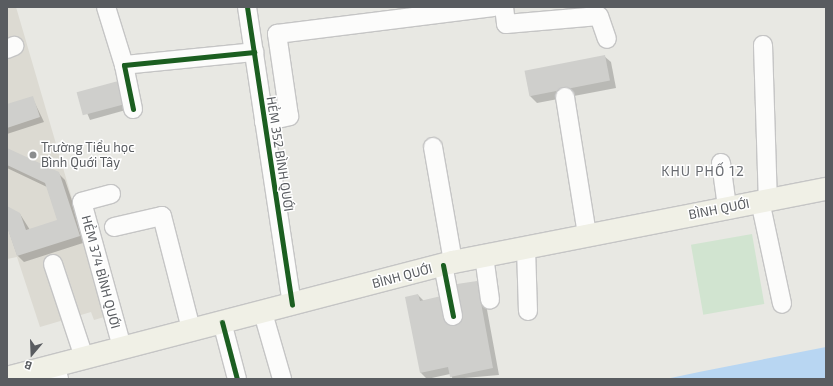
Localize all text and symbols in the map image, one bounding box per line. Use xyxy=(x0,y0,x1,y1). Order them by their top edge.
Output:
street label: HẺM 352 BÌNH QUỚI xyxy=(263,95,297,213)
place label: Trường Tiểu học Bình Quới Tây xyxy=(41,140,135,171)
marker: Trường Tiểu học Bình Quới Tây xyxy=(28,150,38,160)
district label: KHU PHỐ 12 xyxy=(661,163,745,179)
street label: BÌNH QUỚI xyxy=(687,195,751,223)
street label: HẺM 374 BÌNH QUỚI xyxy=(78,214,124,330)
street label: BÌNH QUỚI xyxy=(370,260,434,292)
north arrow xyxy=(12,334,52,374)
text: B xyxy=(22,359,33,373)

